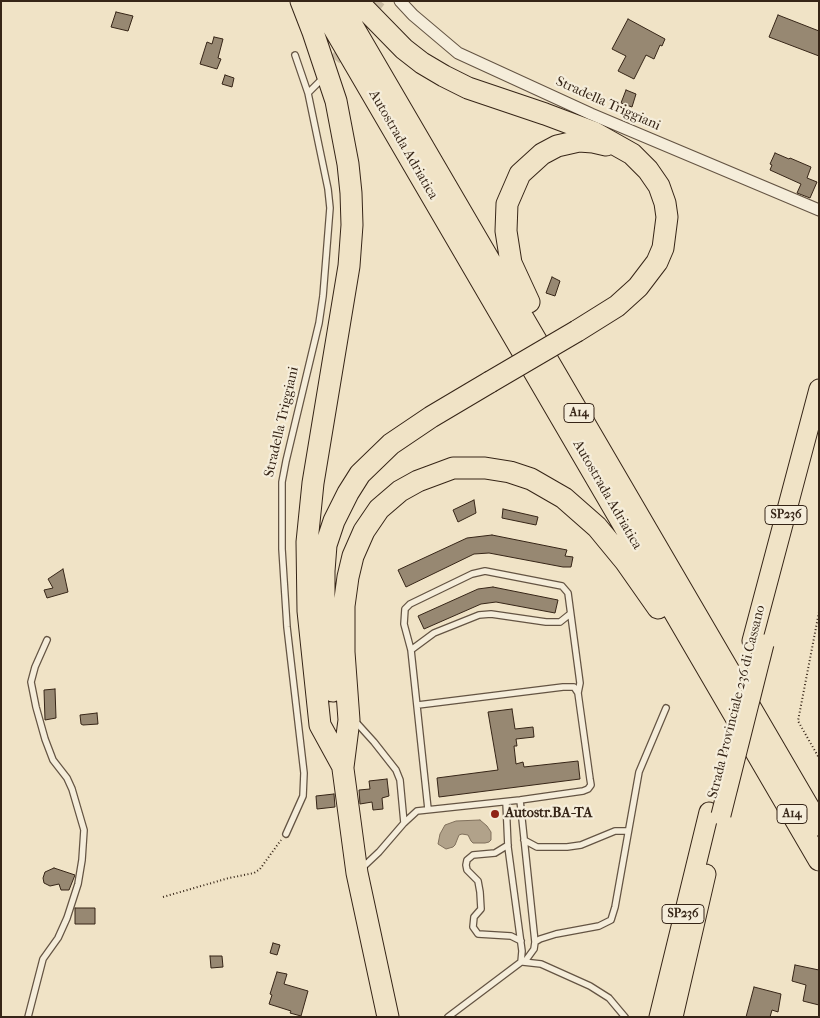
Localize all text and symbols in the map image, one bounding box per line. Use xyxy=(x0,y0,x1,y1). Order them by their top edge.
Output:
street label: Stradella Triggiani xyxy=(553,73,663,135)
street label: Autostrada Adriatica xyxy=(365,87,441,203)
street label: Stradella Triggiani xyxy=(261,365,303,479)
road number: A14 xyxy=(564,403,594,422)
street label: Autostrada Adriatica xyxy=(569,437,645,553)
road number: SP236 xyxy=(765,506,807,524)
street label: Strada Provinciale 236 di Cassano xyxy=(705,604,769,800)
road number: A14 xyxy=(777,804,807,824)
place label: Autostr.BA-TA xyxy=(505,806,592,822)
marker: Autostr.BA-TA xyxy=(489,808,501,820)
road number: SP236 xyxy=(662,904,704,924)

